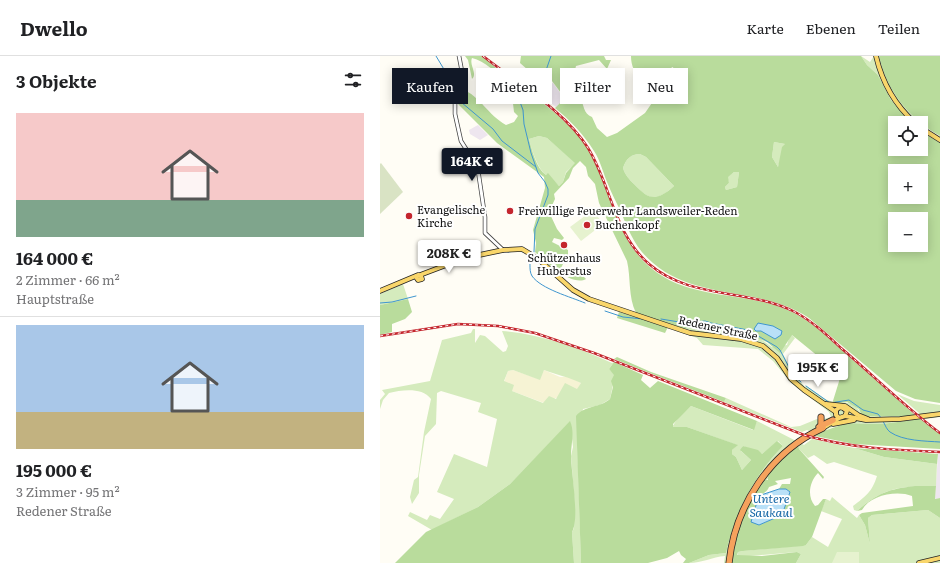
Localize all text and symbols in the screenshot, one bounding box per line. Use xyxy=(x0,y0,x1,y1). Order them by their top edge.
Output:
text: Dwello xyxy=(20,14,88,42)
text: Karte xyxy=(747,18,784,38)
text: Ebenen xyxy=(806,18,856,38)
text: Teilen xyxy=(878,18,920,38)
text: 3 Objekte xyxy=(16,68,97,93)
chip: Kaufen xyxy=(392,68,468,104)
chip: Mieten xyxy=(476,68,552,104)
chip: Filter xyxy=(560,68,625,104)
chip: Neu xyxy=(633,68,688,104)
icon: filters xyxy=(342,69,364,91)
map controls xyxy=(888,116,928,252)
button: locate xyxy=(888,116,928,156)
icon: home xyxy=(154,139,226,211)
pin: 164K € xyxy=(439,148,505,182)
text: 164K € xyxy=(451,151,493,170)
button: + xyxy=(888,164,928,204)
place label: Evangelische Kirche xyxy=(417,201,486,230)
place label: Freiwillige Feuerwehr Landsweiler-Reden xyxy=(518,202,737,218)
marker: Freiwillige Feuerwehr Landsweiler-Reden xyxy=(505,206,515,216)
marker: Evangelische Kirche xyxy=(404,211,414,221)
button: − xyxy=(888,212,928,252)
place label: Buchenkopf xyxy=(595,216,659,232)
marker: Buchenkopf xyxy=(582,220,592,230)
pin: 208K € xyxy=(416,240,482,274)
marker: Schützenhaus Huberstus xyxy=(559,240,569,250)
text: 208K € xyxy=(427,243,471,262)
text: 164 000 € xyxy=(16,245,93,270)
place label: Schützenhaus Huberstus xyxy=(527,249,601,278)
text: 2 Zimmer · 66 m² xyxy=(16,270,120,289)
text: Hauptstraße xyxy=(16,289,94,308)
street label: Redener Straße xyxy=(677,311,760,343)
icon: home xyxy=(154,351,226,423)
pin: 195K € xyxy=(785,354,851,388)
text: 195K € xyxy=(797,357,839,376)
text: 195 000 € xyxy=(16,457,92,482)
text: 3 Zimmer · 95 m² xyxy=(16,482,120,501)
water label: Untere Saukaul xyxy=(749,489,793,521)
text: Redener Straße xyxy=(16,501,111,520)

